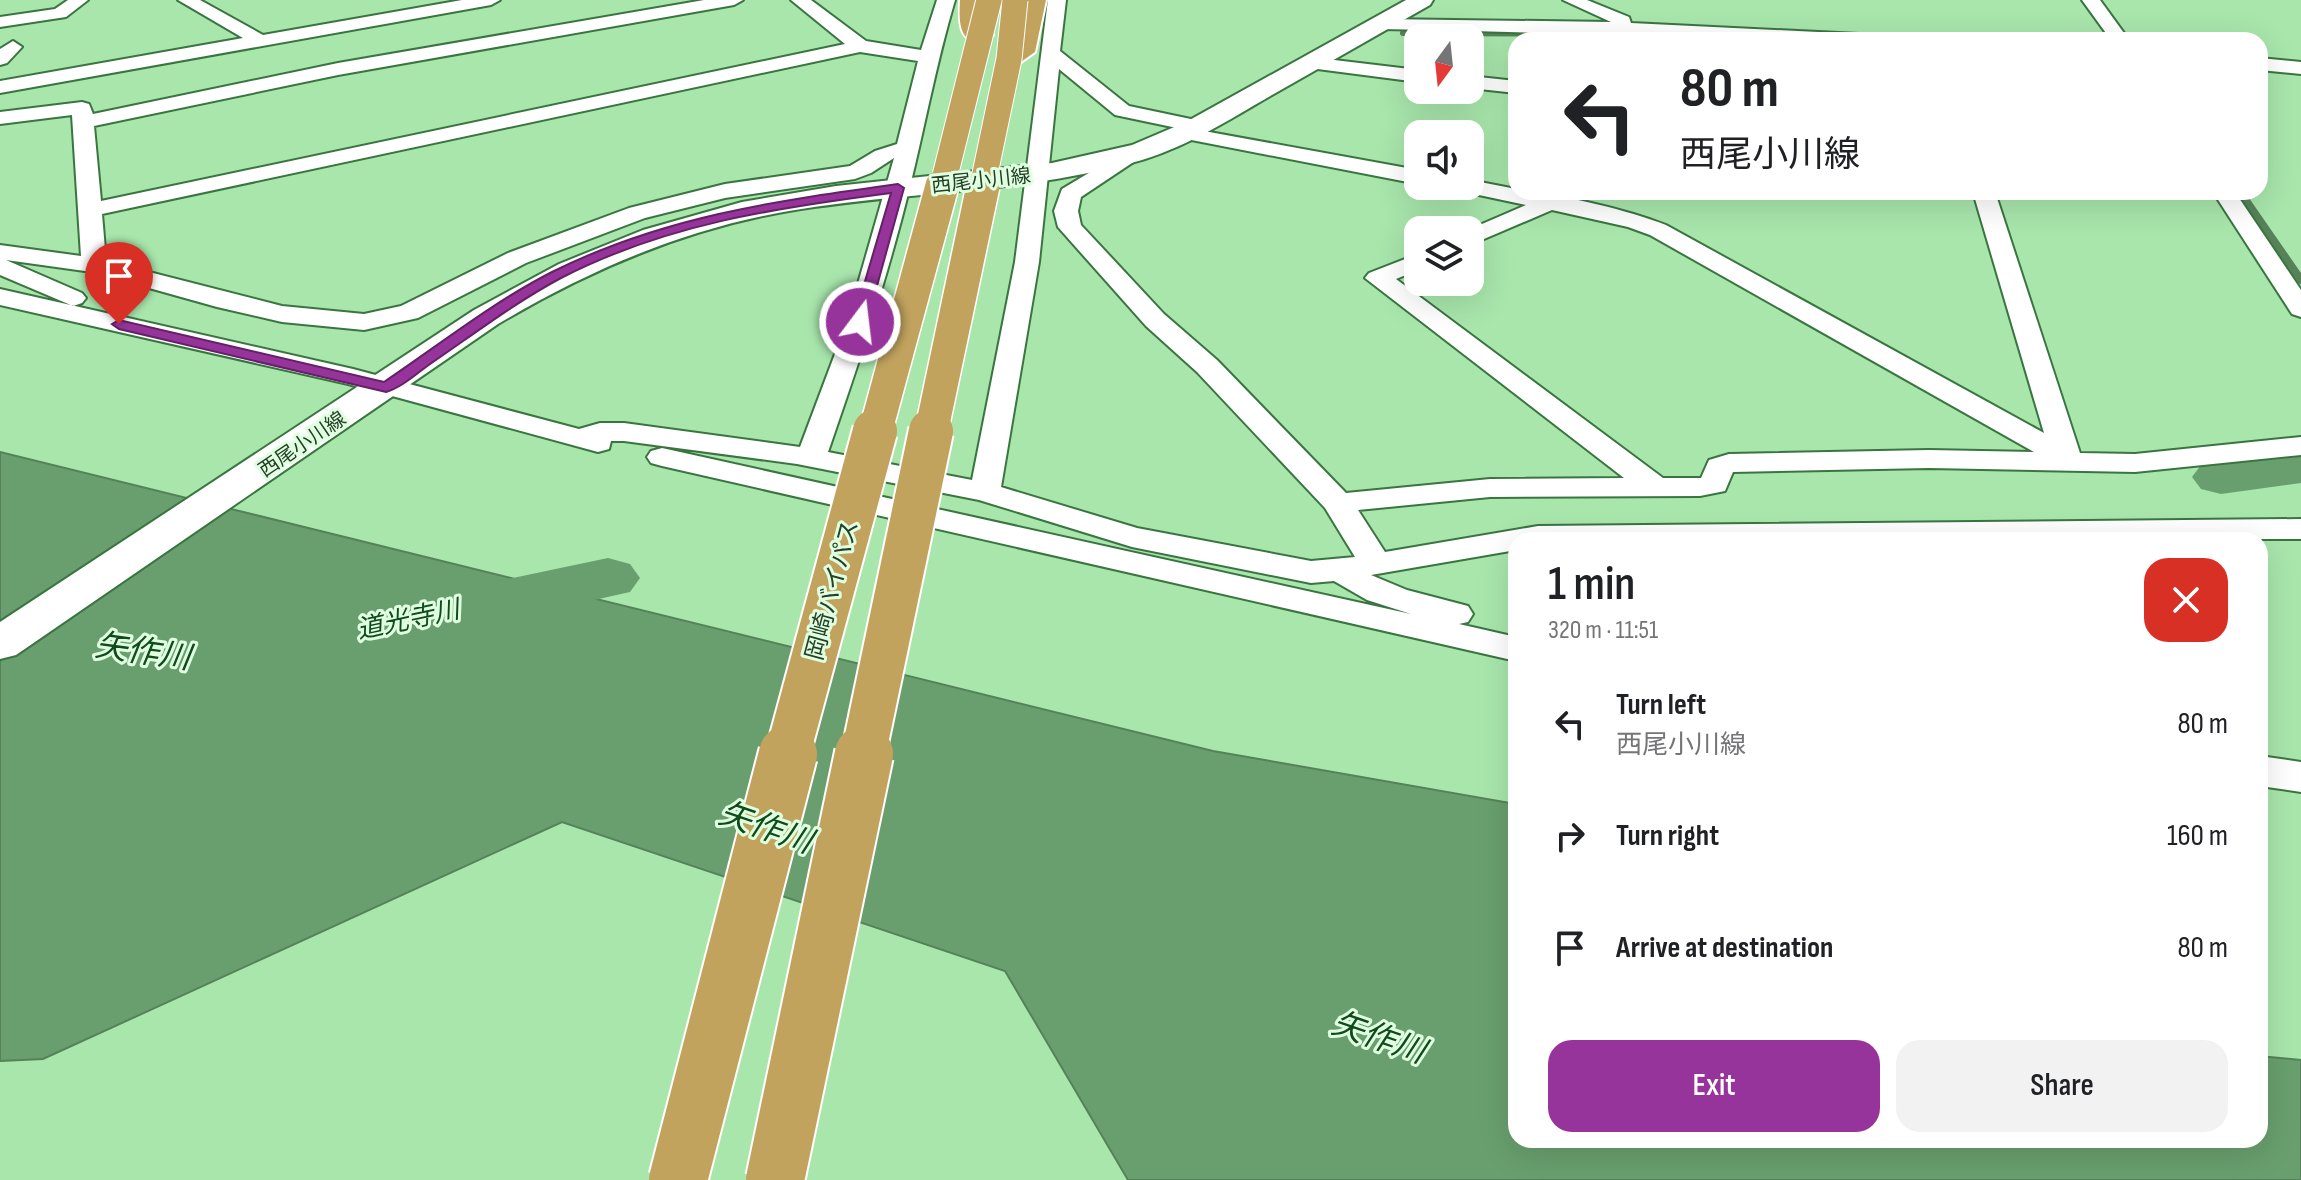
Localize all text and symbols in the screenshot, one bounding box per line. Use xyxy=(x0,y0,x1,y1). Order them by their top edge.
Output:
north arrow xyxy=(1404,24,1484,104)
map controls xyxy=(1404,24,1484,296)
text: 80 m xyxy=(1680,56,1779,123)
icon: left xyxy=(1548,64,1652,168)
button: sound xyxy=(1404,120,1484,200)
text: 西尾小川線 xyxy=(1680,134,1860,177)
street label: 西尾小川線 xyxy=(930,164,1032,198)
button: layers xyxy=(1404,216,1484,296)
pin xyxy=(85,242,153,324)
icon: arrive xyxy=(97,254,141,298)
position arrow xyxy=(818,280,902,364)
street label: 西尾小川線 xyxy=(254,407,351,483)
street label: 岡崎バイパス xyxy=(800,517,865,663)
text: 1 min xyxy=(1548,556,1635,613)
button: close xyxy=(2144,558,2228,642)
water label: 道光寺川 xyxy=(354,594,465,646)
text: 320 m · 11:51 xyxy=(1548,615,1658,646)
water label: 矢作川 xyxy=(93,626,196,679)
text: Turn left xyxy=(1616,687,1706,723)
icon: left xyxy=(1548,702,1592,746)
text: 80 m xyxy=(2177,706,2228,742)
text: 西尾小川線 xyxy=(1616,730,1746,761)
water label: 矢作川 xyxy=(714,794,820,863)
icon: right xyxy=(1548,814,1592,858)
text: Turn right xyxy=(1616,818,1719,854)
text: 160 m xyxy=(2167,818,2228,854)
icon: arrive xyxy=(1548,926,1592,970)
text: Arrive at destination xyxy=(1616,930,1833,966)
text: 80 m xyxy=(2177,930,2228,966)
water label: 矢作川 xyxy=(1327,1004,1433,1073)
button: Exit xyxy=(1548,1040,1880,1132)
button: Share xyxy=(1896,1040,2228,1132)

